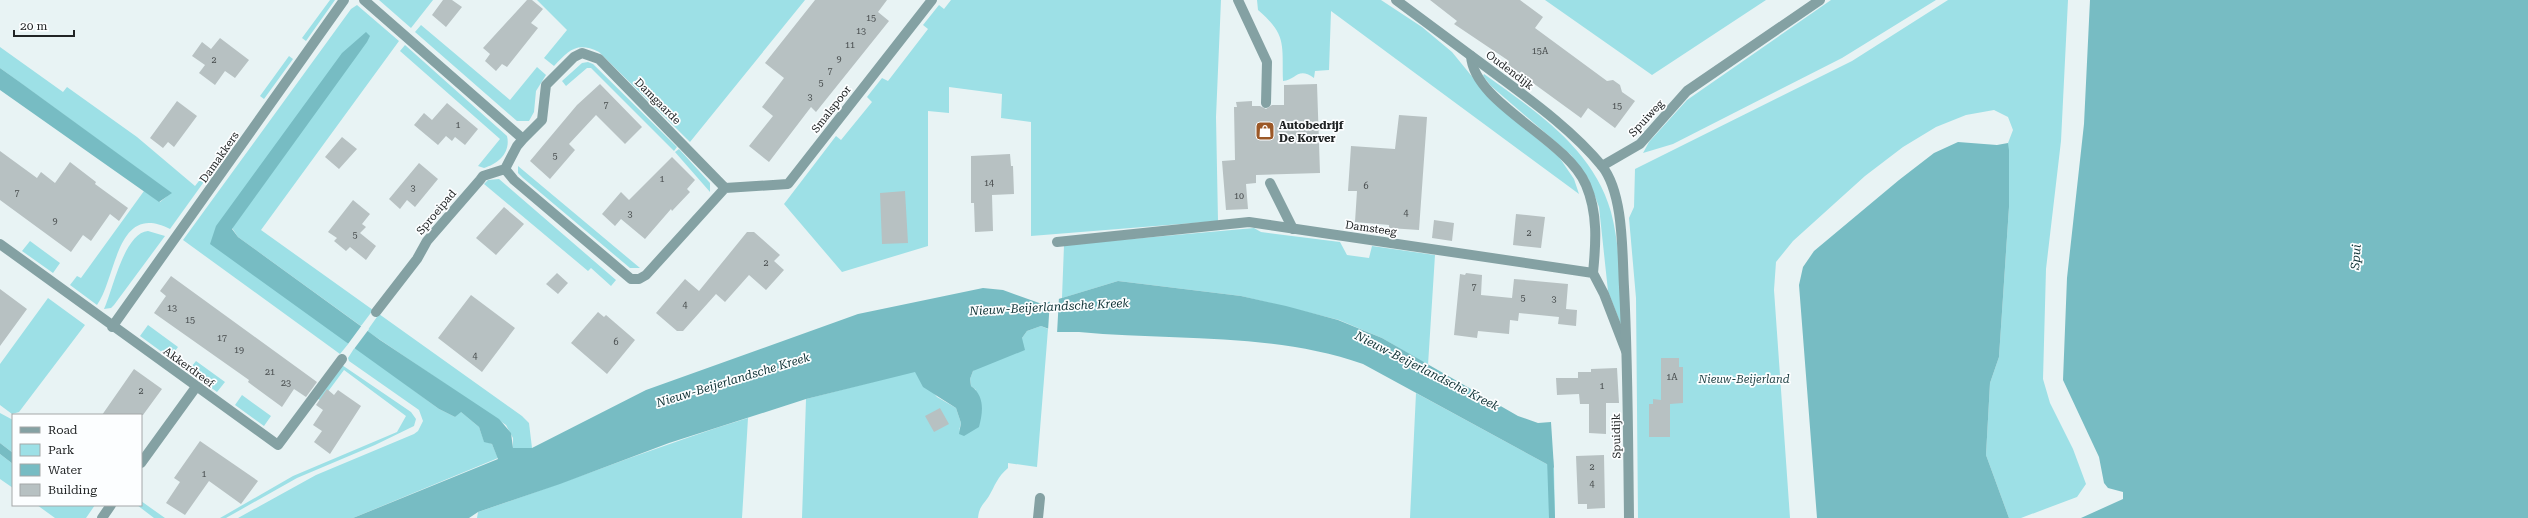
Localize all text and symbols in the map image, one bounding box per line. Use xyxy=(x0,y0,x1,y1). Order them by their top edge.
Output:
scale bar xyxy=(14,12,74,38)
house number: 15 xyxy=(866,13,876,23)
text: 20 m xyxy=(20,19,47,33)
house number: 13 xyxy=(856,26,866,36)
house number: 11 xyxy=(845,40,855,50)
house number: 15A xyxy=(1532,46,1549,56)
street label: Oudendijk xyxy=(1483,48,1536,93)
house number: 9 xyxy=(836,54,842,64)
house number: 2 xyxy=(211,55,217,65)
house number: 7 xyxy=(827,66,833,76)
street label: Damgaarde xyxy=(632,76,683,127)
house number: 5 xyxy=(818,78,824,88)
street label: Smalspoor xyxy=(809,83,854,136)
house number: 3 xyxy=(807,92,813,102)
street label: Spuiweg xyxy=(1626,97,1667,139)
house number: 7 xyxy=(603,100,609,110)
house number: 15 xyxy=(1612,101,1622,111)
place label: Autobedrijf De Korver xyxy=(1279,119,1344,145)
house number: 1 xyxy=(455,120,461,130)
shop icon: Autobedrijf De Korver xyxy=(1254,120,1276,142)
street label: Damakkers xyxy=(197,129,242,185)
house number: 5 xyxy=(552,151,558,161)
house number: 1 xyxy=(659,174,665,184)
house number: 14 xyxy=(984,178,994,188)
house number: 6 xyxy=(1363,181,1369,191)
house number: 3 xyxy=(410,183,416,193)
street label: Sproeipad xyxy=(414,187,459,237)
house number: 7 xyxy=(14,188,20,198)
house number: 10 xyxy=(1234,191,1244,201)
house number: 4 xyxy=(1403,208,1409,218)
house number: 3 xyxy=(627,209,633,219)
house number: 9 xyxy=(52,216,58,226)
street label: Damsteeg xyxy=(1344,218,1398,239)
house number: 2 xyxy=(1526,228,1532,238)
house number: 5 xyxy=(352,230,358,240)
water label: Spui xyxy=(2348,243,2364,271)
house number: 2 xyxy=(763,258,769,268)
house number: 7 xyxy=(1471,282,1477,292)
house number: 5 xyxy=(1520,293,1526,303)
house number: 3 xyxy=(1551,294,1557,304)
water label: Nieuw-Beijerlandsche Kreek xyxy=(968,296,1130,318)
house number: 4 xyxy=(682,300,688,310)
house number: 13 xyxy=(167,303,177,313)
house number: 15 xyxy=(185,315,195,325)
water label: Nieuw-Beijerlandsche Kreek xyxy=(1352,328,1502,414)
house number: 17 xyxy=(217,333,227,343)
house number: 6 xyxy=(613,337,619,347)
street label: Akkerdreef xyxy=(161,345,217,391)
house number: 19 xyxy=(234,345,244,355)
water label: Nieuw-Beijerlandsche Kreek xyxy=(654,350,812,410)
house number: 4 xyxy=(472,351,478,361)
house number: 21 xyxy=(265,367,275,377)
house number: 1A xyxy=(1666,372,1678,382)
park label: Nieuw-Beijerland xyxy=(1697,373,1790,386)
house number: 23 xyxy=(281,378,291,388)
house number: 1 xyxy=(1599,381,1605,391)
house number: 2 xyxy=(138,386,144,396)
street label: Spuidijk xyxy=(1610,413,1623,459)
legend xyxy=(12,414,142,506)
text: Road xyxy=(48,423,78,437)
text: Park xyxy=(48,443,75,457)
house number: 2 xyxy=(1589,462,1595,472)
text: Water xyxy=(48,463,82,477)
house number: 1 xyxy=(201,469,207,479)
house number: 4 xyxy=(1589,479,1595,489)
text: Building xyxy=(48,483,97,497)

